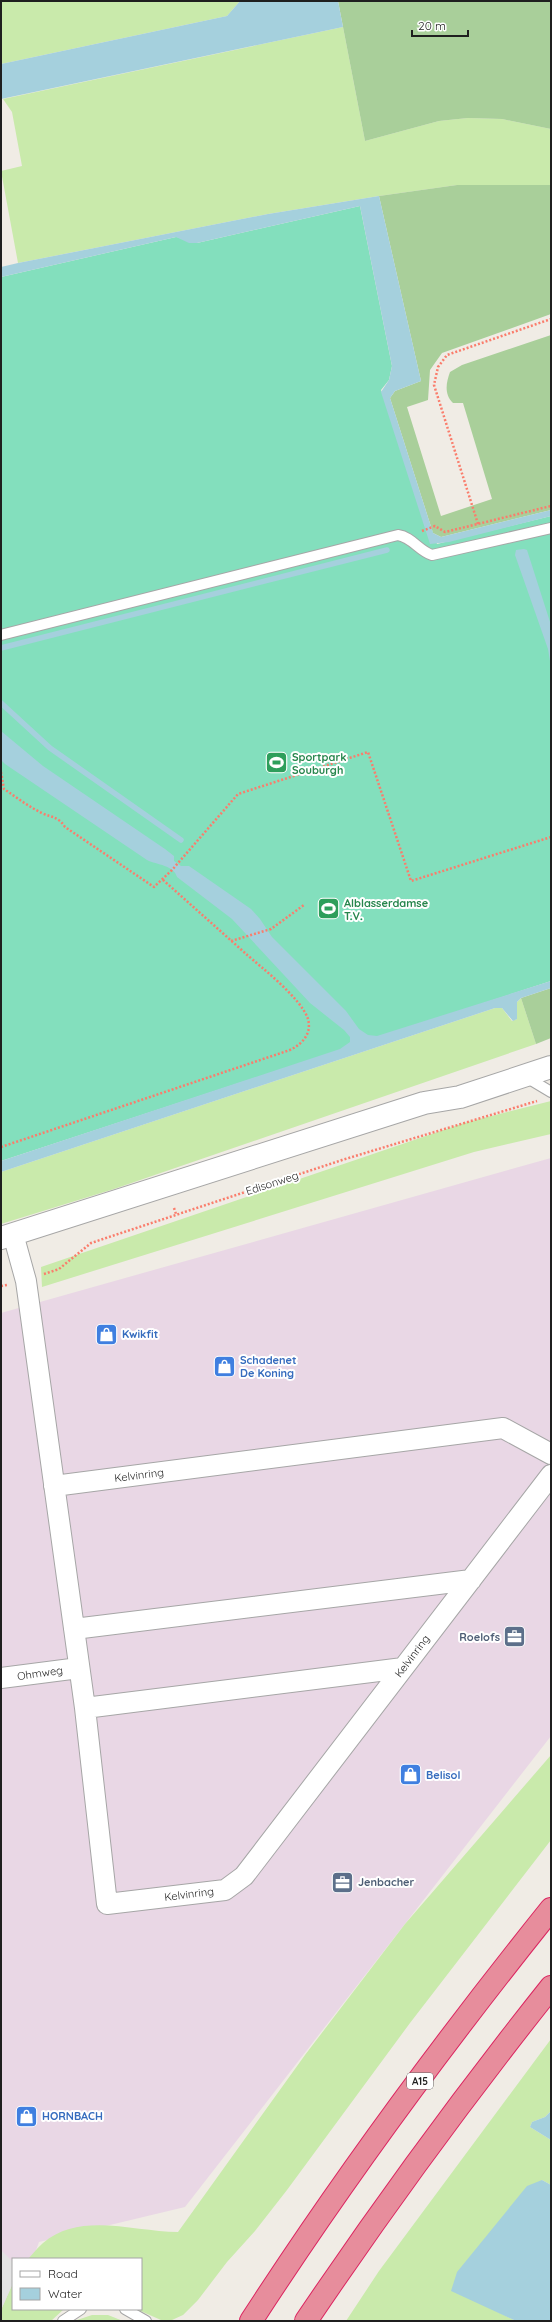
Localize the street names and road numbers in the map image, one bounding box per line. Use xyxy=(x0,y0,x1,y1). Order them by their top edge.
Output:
street label: Edisonweg xyxy=(244,1168,300,1198)
street label: Kelvinring xyxy=(113,1465,165,1485)
street label: Kelvinring xyxy=(391,1632,433,1680)
street label: Ohmweg xyxy=(16,1663,64,1683)
street label: Kelvinring xyxy=(163,1884,215,1904)
road number: A15 xyxy=(407,2073,433,2089)

